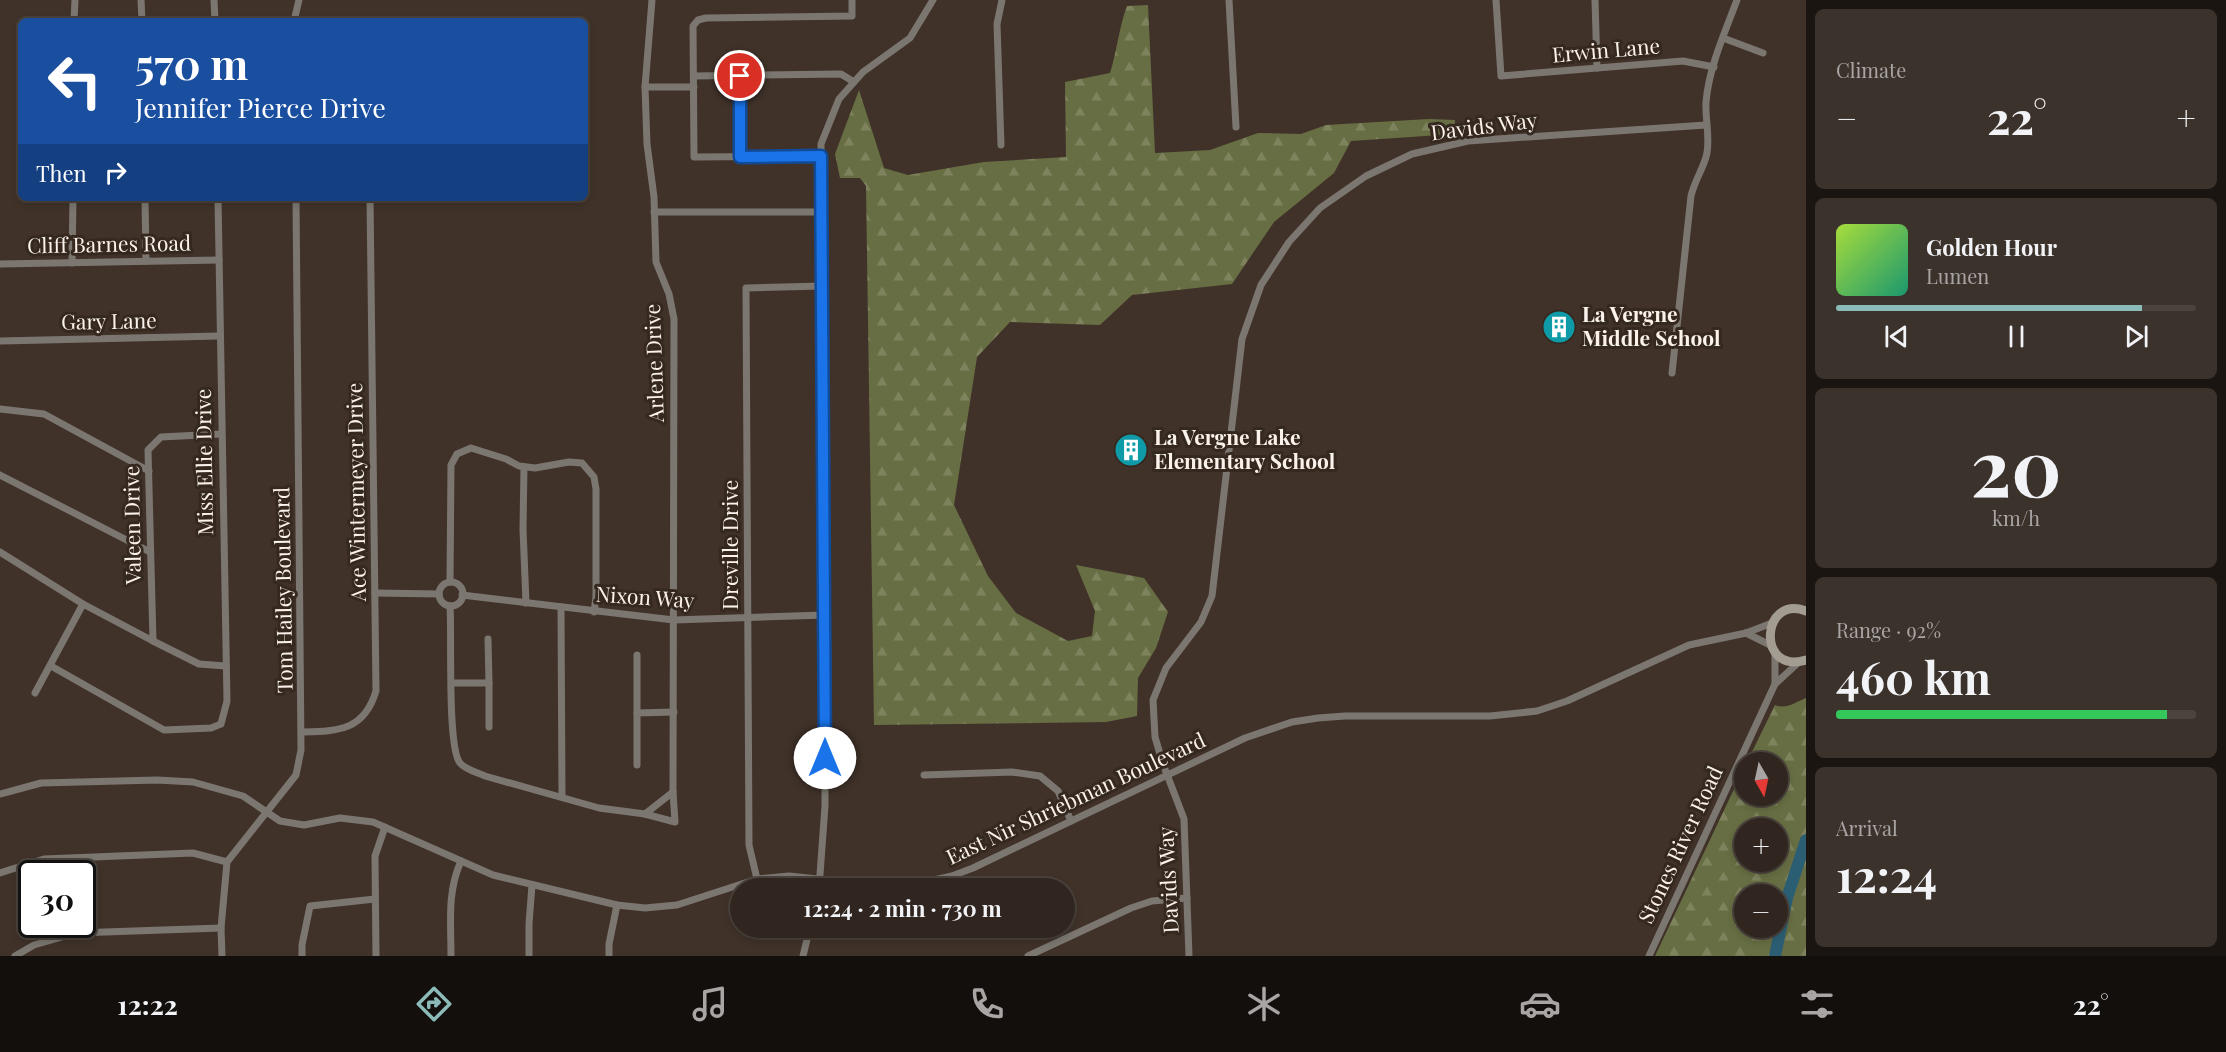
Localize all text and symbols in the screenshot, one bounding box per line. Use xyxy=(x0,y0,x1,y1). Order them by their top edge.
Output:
street label: Erwin Lane xyxy=(1551,30,1661,68)
text: 570 m xyxy=(135,35,248,91)
icon: left xyxy=(36,42,114,120)
pin xyxy=(714,50,765,101)
text: Climate xyxy=(1836,56,1906,83)
icon: arrive xyxy=(723,59,756,92)
text: 22° xyxy=(1987,86,2047,146)
text: Jennifer Pierce Drive xyxy=(135,89,386,125)
text: − xyxy=(1836,95,1857,139)
text: + xyxy=(2177,95,2196,139)
street label: Davids Way xyxy=(1429,105,1539,145)
icon: right xyxy=(99,156,132,189)
text: Then xyxy=(36,158,87,188)
street label: Cliff Barnes Road xyxy=(27,228,191,258)
text: Golden Hour xyxy=(1926,232,2057,262)
text: Lumen xyxy=(1926,262,1989,289)
place label: La Vergne Middle School xyxy=(1582,299,1721,351)
street label: Arlene Drive xyxy=(637,303,669,424)
street label: Gary Lane xyxy=(61,305,157,335)
building icon: La Vergne Middle School xyxy=(1541,309,1577,345)
icon: previous xyxy=(1880,320,1913,353)
icon: pause xyxy=(2000,320,2033,353)
icon: next xyxy=(2120,320,2153,353)
street label: Ace Wintermeyer Drive xyxy=(339,382,371,603)
street label: Miss Ellie Drive xyxy=(188,388,218,536)
text: 20 xyxy=(1970,413,2062,517)
place label: La Vergne Lake Elementary School xyxy=(1154,422,1336,474)
building icon: La Vergne Lake Elementary School xyxy=(1113,432,1149,468)
street label: Valeen Drive xyxy=(116,465,146,586)
street label: Dreville Drive xyxy=(715,480,743,610)
street label: Tom Hailey Boulevard xyxy=(266,487,298,693)
text: km/h xyxy=(1992,504,2040,531)
street label: Nixon Way xyxy=(595,579,696,613)
text: Range · 92% xyxy=(1836,616,1941,643)
text: 460 km xyxy=(1836,646,1991,706)
street label: East Nir Shriebman Boulevard xyxy=(941,725,1209,870)
position arrow xyxy=(793,726,857,790)
north arrow xyxy=(1734,752,1788,806)
map controls xyxy=(1734,752,1788,938)
street label: Stones River Road xyxy=(1630,761,1728,927)
text: Arrival xyxy=(1836,814,1898,841)
button: + xyxy=(1734,818,1788,872)
street label: Davids Way xyxy=(1150,826,1184,934)
text: 12:24 xyxy=(1836,844,1937,904)
speed limit sign: 30 xyxy=(18,860,96,938)
button: − xyxy=(1734,884,1788,938)
text: 12:24 · 2 min · 730 m xyxy=(803,893,1002,923)
icon: directions xyxy=(413,983,455,1025)
icon: music xyxy=(689,983,731,1025)
icon: phone xyxy=(966,983,1008,1025)
icon: climate xyxy=(1243,983,1285,1025)
icon: car xyxy=(1519,983,1561,1025)
icon: filters xyxy=(1796,983,1838,1025)
text: 12:22 xyxy=(117,986,178,1022)
text: 22° xyxy=(2073,986,2109,1022)

